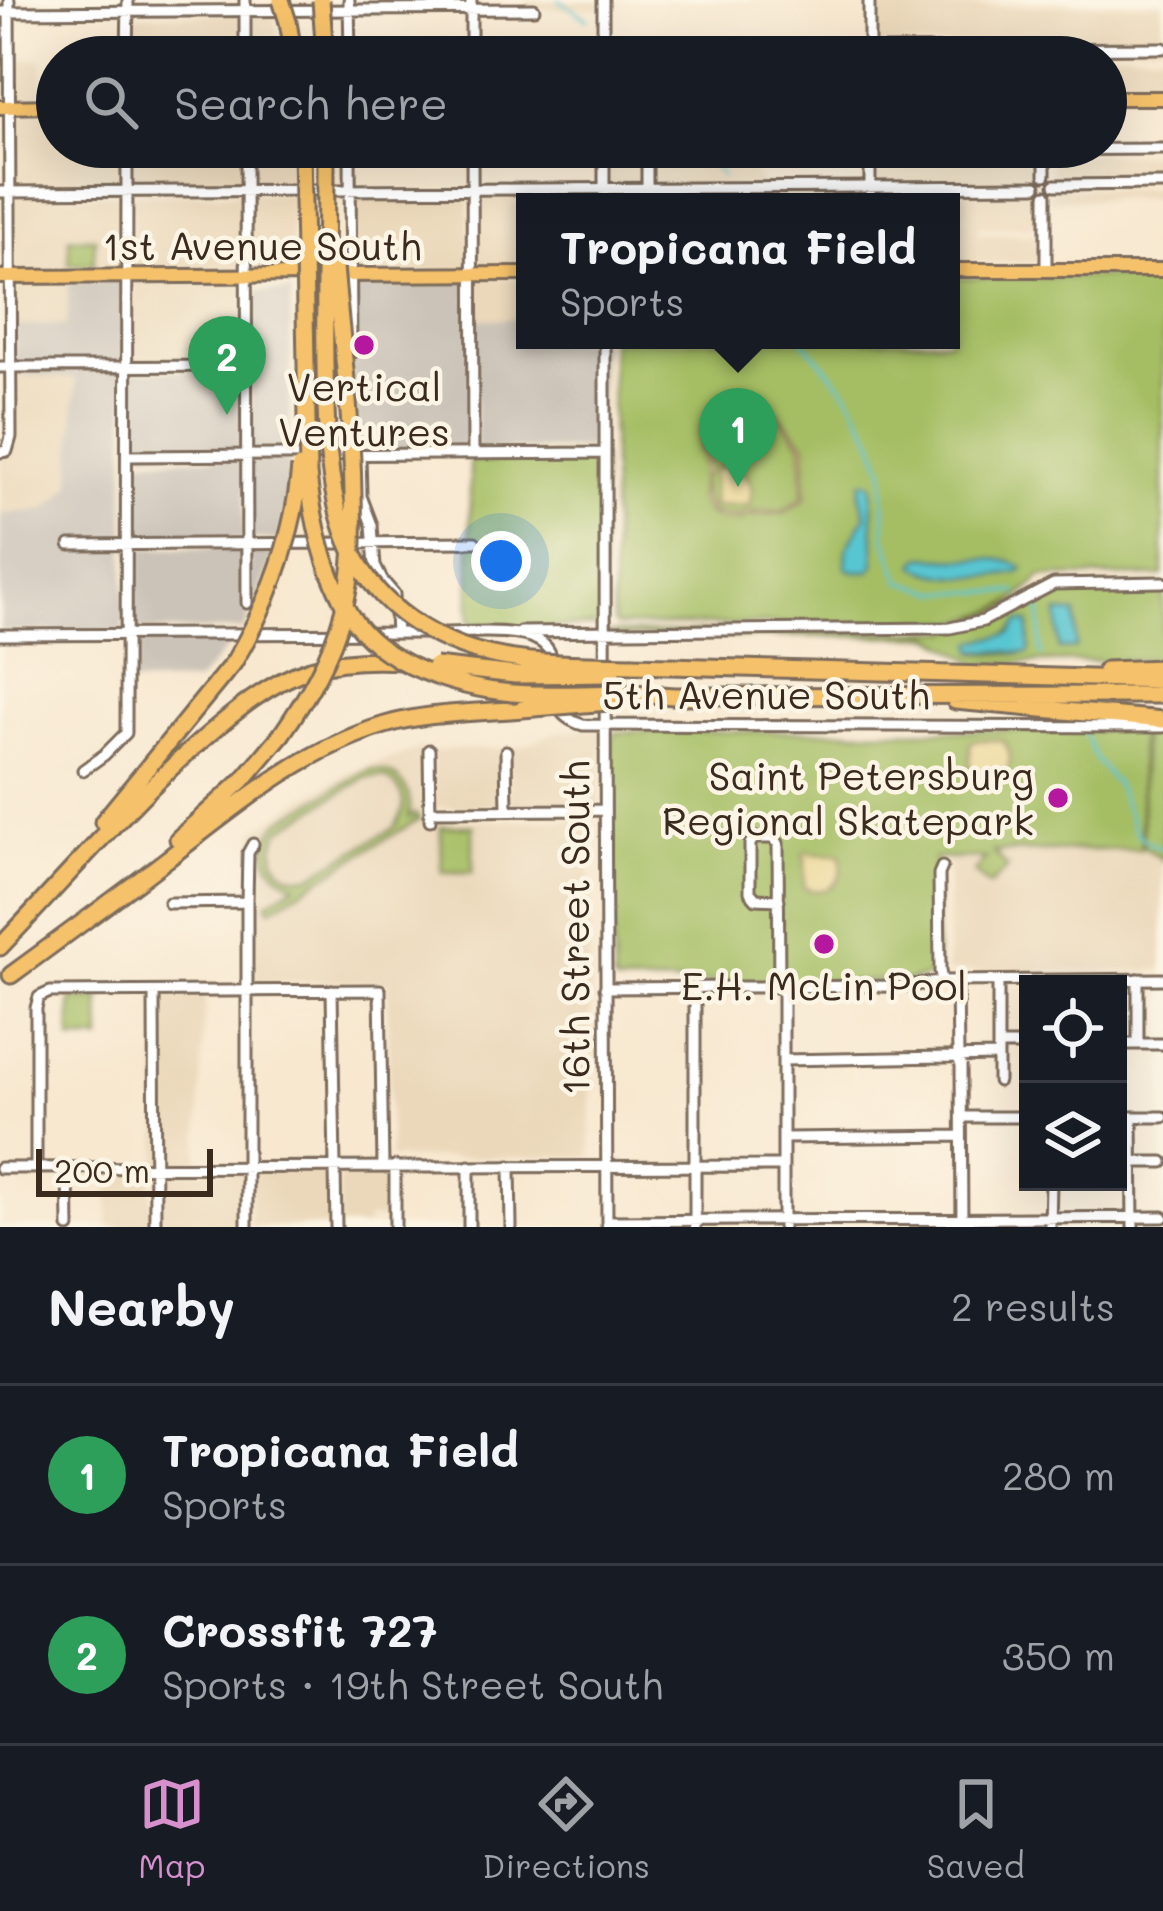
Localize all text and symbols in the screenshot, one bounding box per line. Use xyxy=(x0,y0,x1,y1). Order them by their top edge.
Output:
search box xyxy=(36,36,1127,168)
icon: search xyxy=(78,69,144,135)
text: Search here xyxy=(174,73,448,131)
popup xyxy=(516,193,960,349)
text: Tropicana Field xyxy=(560,217,916,275)
street label: 1st Avenue South xyxy=(102,219,422,270)
text: Sports xyxy=(560,275,685,326)
pin: 2 xyxy=(188,316,266,415)
marker: Vertical Ventures xyxy=(351,332,377,358)
place label: Vertical Ventures xyxy=(278,360,450,456)
pin: 1 xyxy=(699,388,777,487)
your location xyxy=(471,531,531,591)
street label: 5th Avenue South xyxy=(602,668,930,719)
place label: Saint Petersburg Regional Skatepark xyxy=(662,749,1034,846)
street label: 16th Street South xyxy=(548,761,599,1095)
marker: Saint Petersburg Regional Skatepark xyxy=(1045,785,1071,811)
marker: E.H. McLin Pool xyxy=(811,931,837,957)
place label: E.H. McLin Pool xyxy=(681,959,967,1010)
map controls xyxy=(1019,975,1127,1191)
button: locate xyxy=(1019,975,1127,1083)
button: layers xyxy=(1019,1083,1127,1191)
scale bar xyxy=(36,1143,213,1196)
text: 200 m xyxy=(54,1148,150,1191)
text: Nearby xyxy=(48,1272,235,1339)
text: 2 results xyxy=(951,1280,1115,1331)
text: Tropicana Field xyxy=(162,1420,519,1478)
text: 1 xyxy=(78,1449,96,1500)
text: 280 m xyxy=(1002,1449,1115,1500)
text: Sports xyxy=(162,1478,287,1529)
text: Crossfit 727 xyxy=(162,1600,437,1658)
text: 2 xyxy=(76,1629,98,1680)
text: 350 m xyxy=(1002,1629,1115,1680)
text: Sports · 19th Street South xyxy=(162,1658,663,1709)
tab: Map xyxy=(138,1771,206,1886)
tab: Directions xyxy=(482,1771,650,1886)
tab: Saved xyxy=(927,1771,1025,1886)

